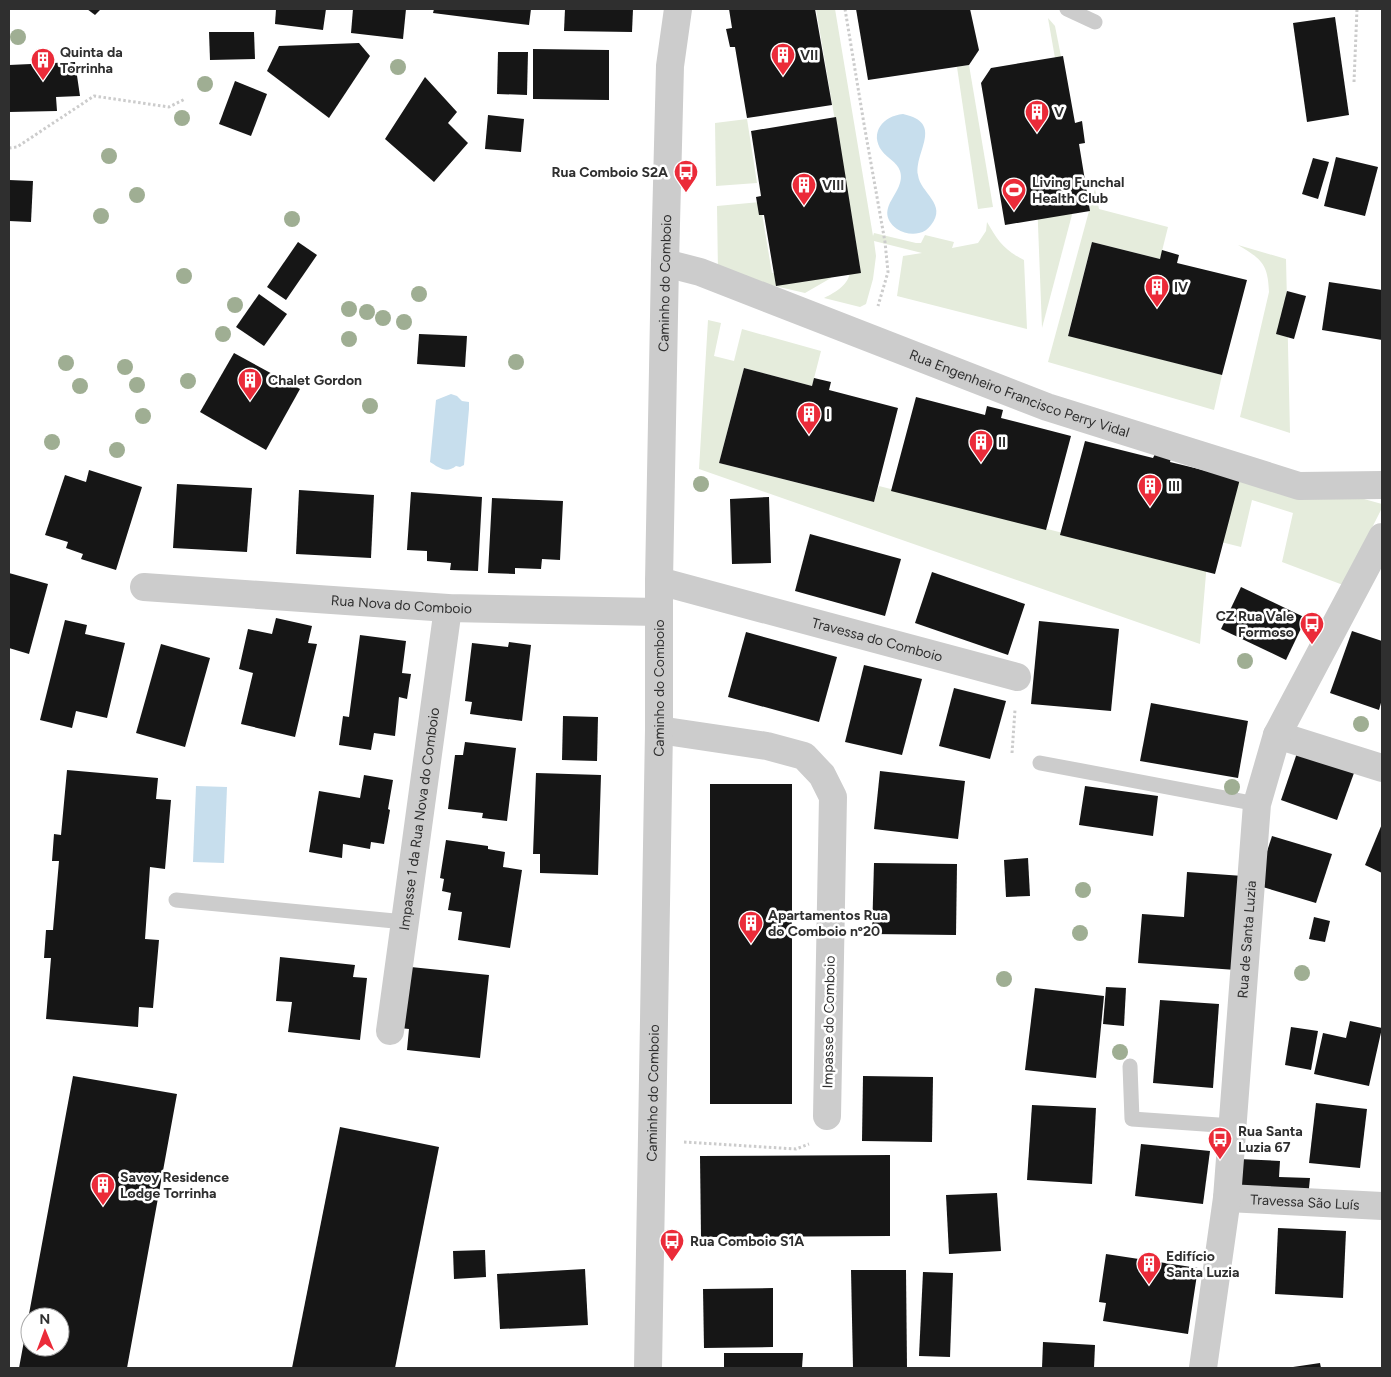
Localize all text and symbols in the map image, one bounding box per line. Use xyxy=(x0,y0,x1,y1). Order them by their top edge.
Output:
building icon: VII xyxy=(770,42,796,76)
place label: Quinta da Torrinha xyxy=(60,44,123,77)
building icon: Quinta da Torrinha xyxy=(30,47,56,81)
place label: VII xyxy=(800,47,818,64)
building icon: V xyxy=(1024,99,1050,133)
place label: V xyxy=(1054,104,1064,121)
bus stop icon: Rua Comboio S2A xyxy=(673,159,699,193)
place label: Rua Comboio S2A xyxy=(552,164,668,181)
building icon: VIII xyxy=(791,172,817,206)
place label: Living Funchal Health Club xyxy=(1032,174,1124,207)
place label: VIII xyxy=(822,177,844,194)
sports icon: Living Funchal Health Club xyxy=(1001,177,1027,211)
street label: Caminho do Comboio xyxy=(655,214,675,352)
building icon: IV xyxy=(1144,274,1170,308)
place label: IV xyxy=(1174,279,1188,296)
street label: Rua Engenheiro Francisco Perry Vidal xyxy=(907,346,1132,441)
building icon: Chalet Gordon xyxy=(237,367,263,401)
place label: Chalet Gordon xyxy=(268,372,362,389)
building icon: I xyxy=(796,401,822,435)
place label: I xyxy=(826,406,830,423)
building icon: II xyxy=(968,429,994,463)
place label: II xyxy=(998,434,1006,451)
building icon: III xyxy=(1137,473,1163,507)
place label: III xyxy=(1168,478,1180,495)
street label: Rua Nova do Comboio xyxy=(330,591,472,617)
place label: CZ Rua Vale Formoso xyxy=(1216,608,1294,641)
bus stop icon: CZ Rua Vale Formoso xyxy=(1299,611,1325,645)
street label: Travessa do Comboio xyxy=(810,614,945,665)
street label: Caminho do Comboio xyxy=(650,619,668,757)
street label: Impasse 1 da Rua Nova do Comboio xyxy=(395,706,443,932)
street label: Rua de Santa Luzia xyxy=(1234,880,1260,999)
place label: Apartamentos Rua do Comboio nº20 xyxy=(768,907,888,940)
building icon: Apartamentos Rua do Comboio nº20 xyxy=(738,910,764,944)
street label: Impasse do Comboio xyxy=(819,955,839,1089)
street label: Caminho do Comboio xyxy=(643,1024,662,1162)
place label: Rua Santa Luzia 67 xyxy=(1238,1123,1303,1156)
bus stop icon: Rua Santa Luzia 67 xyxy=(1207,1126,1233,1160)
place label: Savoy Residence Lodge Torrinha xyxy=(120,1169,229,1202)
building icon: Savoy Residence Lodge Torrinha xyxy=(90,1172,116,1206)
street label: Travessa São Luís xyxy=(1250,1191,1360,1213)
bus stop icon: Rua Comboio S1A xyxy=(659,1228,685,1262)
place label: Rua Comboio S1A xyxy=(690,1233,804,1250)
place label: Edifício Santa Luzia xyxy=(1166,1248,1240,1281)
building icon: Edifício Santa Luzia xyxy=(1136,1251,1162,1285)
north arrow xyxy=(20,1307,70,1357)
text: N xyxy=(39,1311,50,1328)

